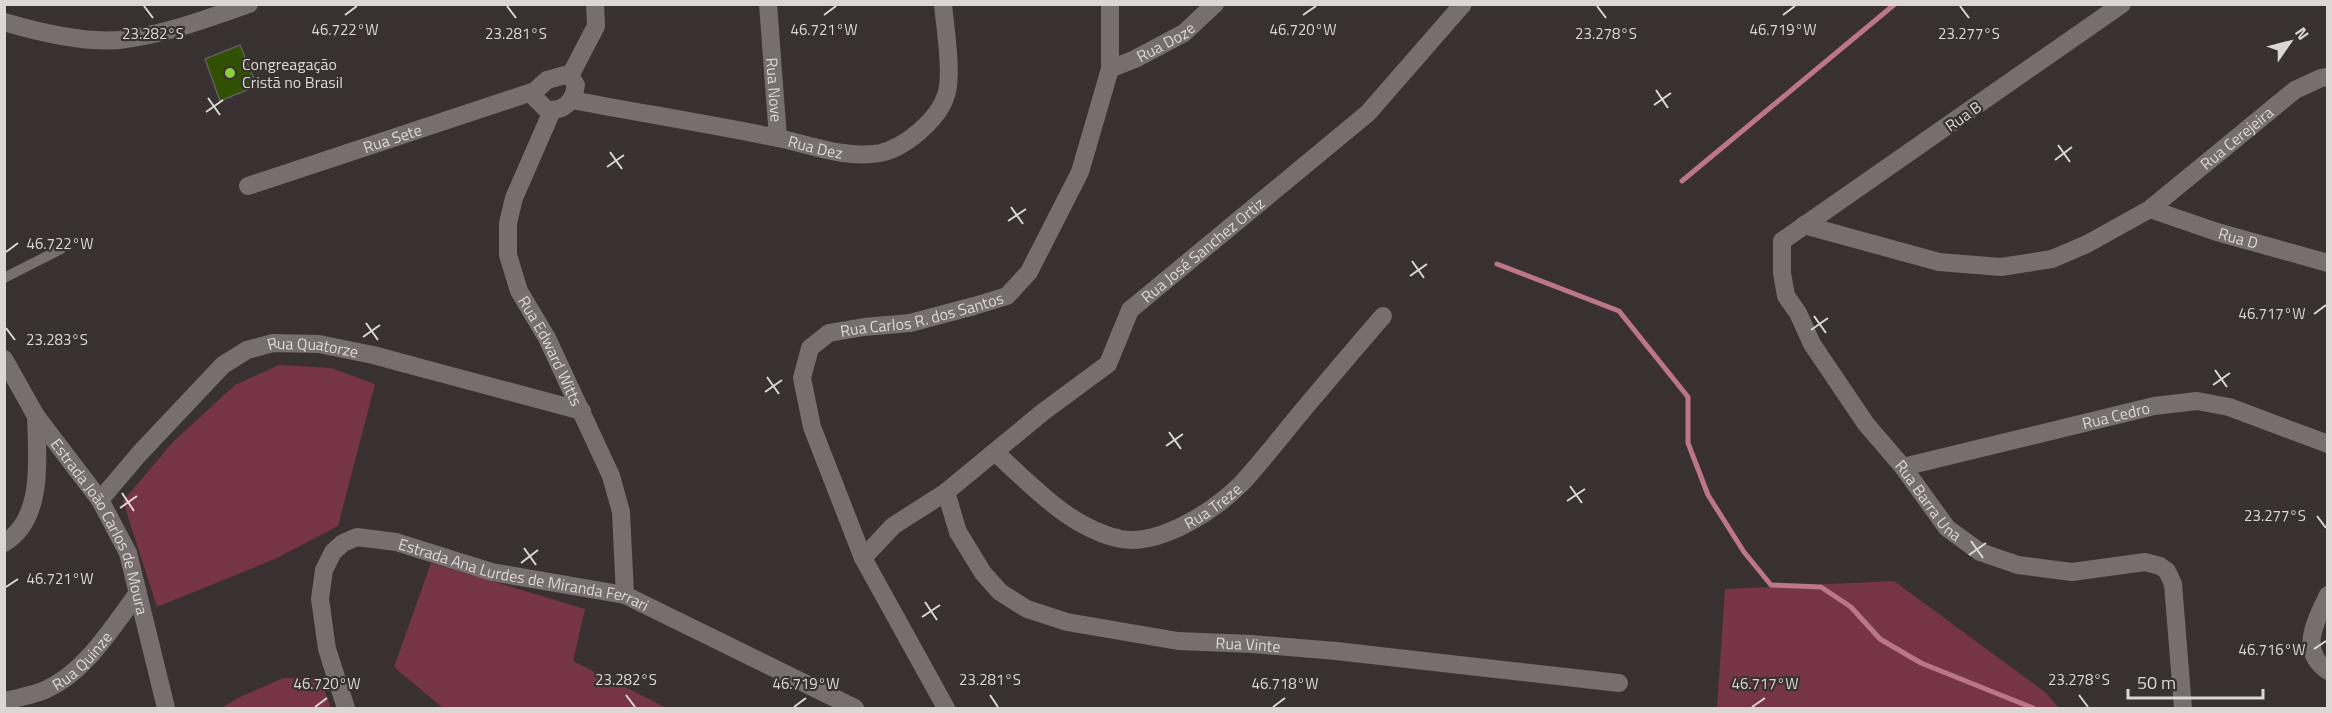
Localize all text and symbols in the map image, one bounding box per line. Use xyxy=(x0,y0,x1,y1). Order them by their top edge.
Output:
north arrow xyxy=(2260,12,2320,72)
street label: Rua Doze xyxy=(1132,16,1201,68)
text: 46.722°W xyxy=(312,18,378,41)
text: 46.721°W xyxy=(791,18,857,41)
text: 46.720°W xyxy=(1270,18,1336,41)
text: 46.719°W xyxy=(1750,18,1816,41)
text: 23.282°S xyxy=(122,22,184,45)
text: 23.281°S xyxy=(485,22,547,45)
text: 23.278°S xyxy=(1575,22,1637,45)
text: 23.277°S xyxy=(1938,22,2000,45)
text: N xyxy=(2289,22,2315,45)
place label: Congreagação Cristã no Brasil xyxy=(242,52,343,94)
street label: Rua Nove xyxy=(760,57,789,123)
marker: Congreagação Cristã no Brasil xyxy=(223,66,237,80)
street label: Rua B xyxy=(1940,95,1986,137)
street label: Rua Cerejeira xyxy=(2195,101,2279,175)
street label: Rua Sete xyxy=(360,117,425,159)
street label: Rua Dez xyxy=(785,129,845,165)
street label: Rua José Sanchez Ortiz xyxy=(1136,191,1270,308)
street label: Rua D xyxy=(2216,221,2261,255)
text: 46.722°W xyxy=(27,232,93,255)
street label: Rua Carlos R. dos Santos xyxy=(838,286,1006,343)
street label: Rua Edward Witts xyxy=(512,291,589,410)
text: 46.717°W xyxy=(2239,302,2305,325)
text: 23.283°S xyxy=(26,328,88,351)
street label: Rua Quatorze xyxy=(264,330,361,364)
street label: Rua Cedro xyxy=(2080,395,2152,435)
street label: Estrada João Carlos de Moura xyxy=(45,433,155,617)
street label: Rua Barra Una xyxy=(1890,454,1967,547)
street label: Rua Treze xyxy=(1180,477,1247,535)
text: 23.277°S xyxy=(2244,504,2306,527)
street label: Estrada Ana Lurdes de Miranda Ferrari xyxy=(395,531,653,617)
text: 46.721°W xyxy=(27,567,93,590)
street label: Rua Quinze xyxy=(47,626,118,696)
street label: Rua Vinte xyxy=(1215,631,1281,658)
text: 46.716°W xyxy=(2239,638,2305,661)
scale bar xyxy=(2128,662,2263,700)
text: 23.282°S xyxy=(595,668,657,691)
text: 23.281°S xyxy=(959,668,1021,691)
text: 23.278°S xyxy=(2048,668,2110,691)
text: 50 m xyxy=(2137,669,2176,696)
text: 46.720°W xyxy=(294,672,360,695)
text: 46.719°W xyxy=(773,672,839,695)
text: 46.718°W xyxy=(1252,672,1318,695)
text: 46.717°W xyxy=(1732,672,1798,695)

